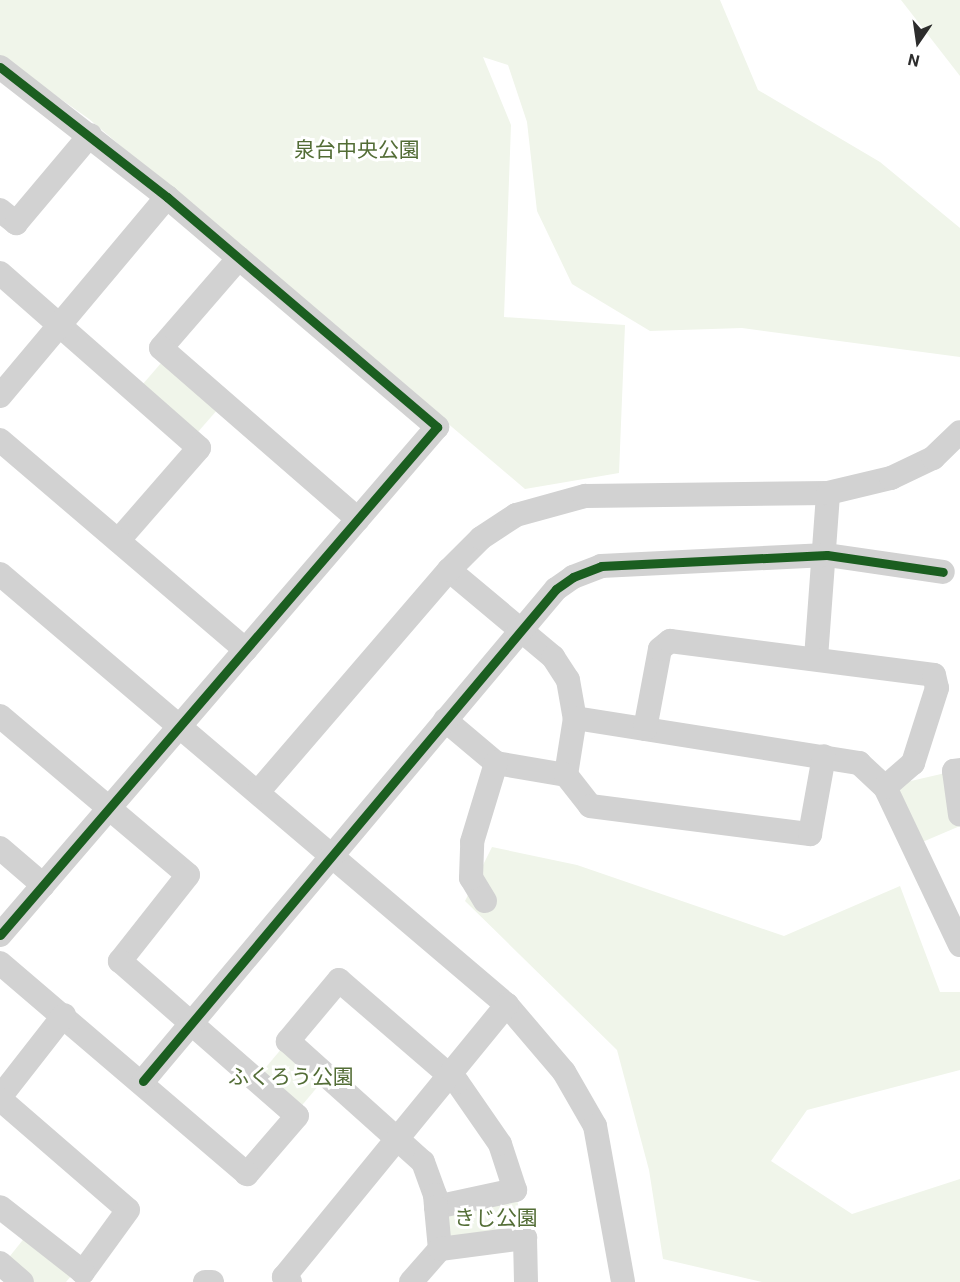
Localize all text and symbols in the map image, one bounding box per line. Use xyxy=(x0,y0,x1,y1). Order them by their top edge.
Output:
north arrow xyxy=(888,12,948,72)
text: N xyxy=(906,50,921,71)
park label: 泉台中央公園 xyxy=(294,137,420,163)
park label: ふくろう公園 xyxy=(228,1064,354,1090)
park label: きじ公園 xyxy=(454,1205,538,1231)

